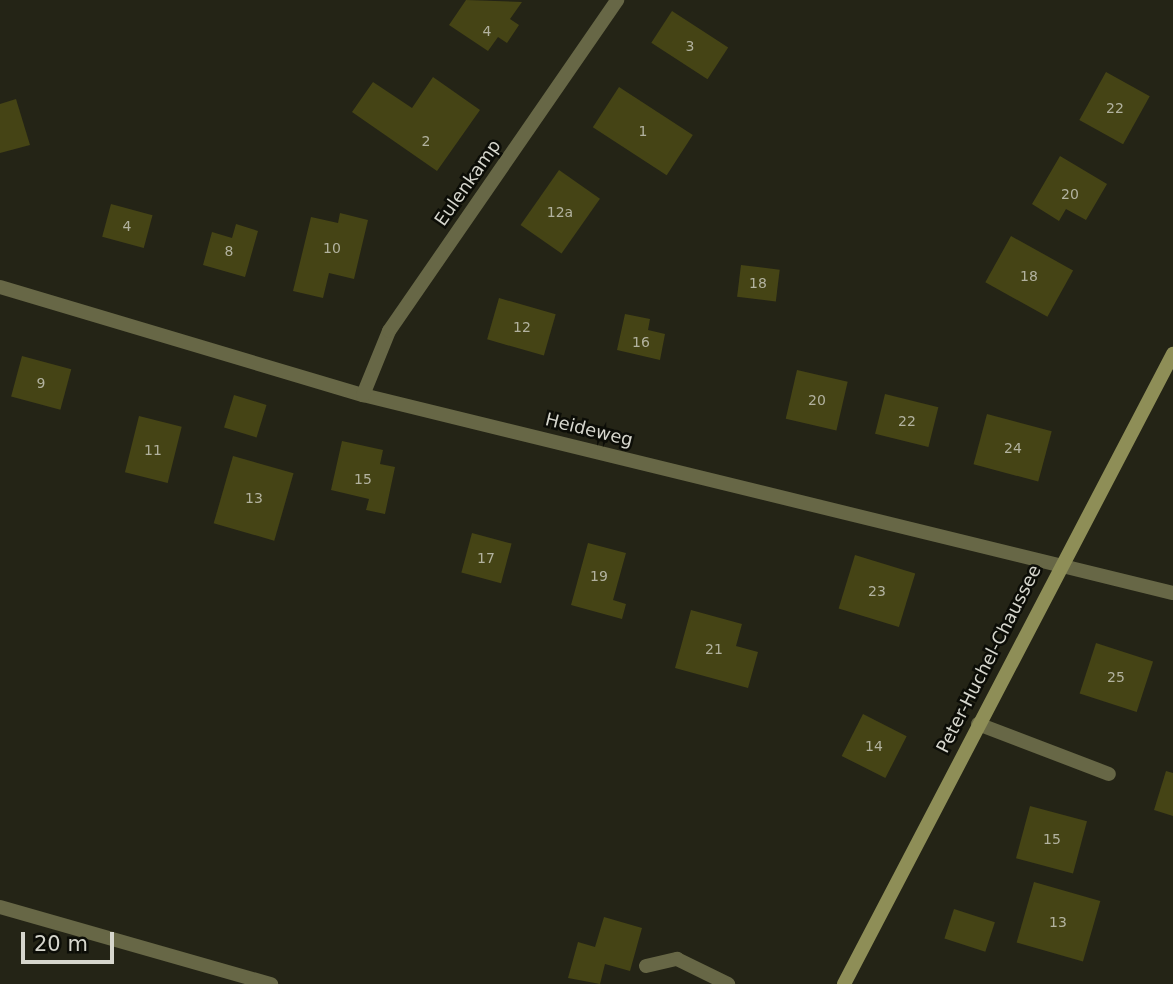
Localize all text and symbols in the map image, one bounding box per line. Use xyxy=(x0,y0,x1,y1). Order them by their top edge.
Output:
house number: 4 xyxy=(483,23,491,39)
house number: 3 xyxy=(686,38,694,54)
house number: 22 xyxy=(1106,100,1124,116)
house number: 1 xyxy=(639,123,647,139)
house number: 2 xyxy=(422,133,430,149)
street label: Eulenkamp xyxy=(430,136,506,230)
house number: 20 xyxy=(1061,186,1079,202)
house number: 12a xyxy=(547,204,573,220)
house number: 4 xyxy=(123,218,131,234)
house number: 10 xyxy=(323,240,341,256)
house number: 8 xyxy=(225,243,233,259)
house number: 18 xyxy=(1020,268,1038,284)
house number: 18 xyxy=(749,275,767,291)
house number: 12 xyxy=(513,319,531,335)
house number: 16 xyxy=(632,334,650,350)
house number: 9 xyxy=(37,375,45,391)
house number: 20 xyxy=(808,392,826,408)
street label: Heideweg xyxy=(543,409,635,451)
house number: 22 xyxy=(898,413,916,429)
house number: 24 xyxy=(1004,440,1022,456)
house number: 11 xyxy=(144,442,162,458)
house number: 15 xyxy=(354,471,372,487)
house number: 13 xyxy=(245,490,263,506)
house number: 17 xyxy=(477,550,495,566)
street label: Peter-Huchel-Chaussee xyxy=(932,561,1046,757)
house number: 19 xyxy=(590,568,608,584)
house number: 23 xyxy=(868,583,886,599)
house number: 21 xyxy=(705,641,723,657)
house number: 25 xyxy=(1107,669,1125,685)
house number: 14 xyxy=(865,738,883,754)
house number: 15 xyxy=(1043,831,1061,847)
house number: 13 xyxy=(1049,914,1067,930)
scale bar xyxy=(24,918,117,962)
text: 20 m xyxy=(34,932,88,956)

